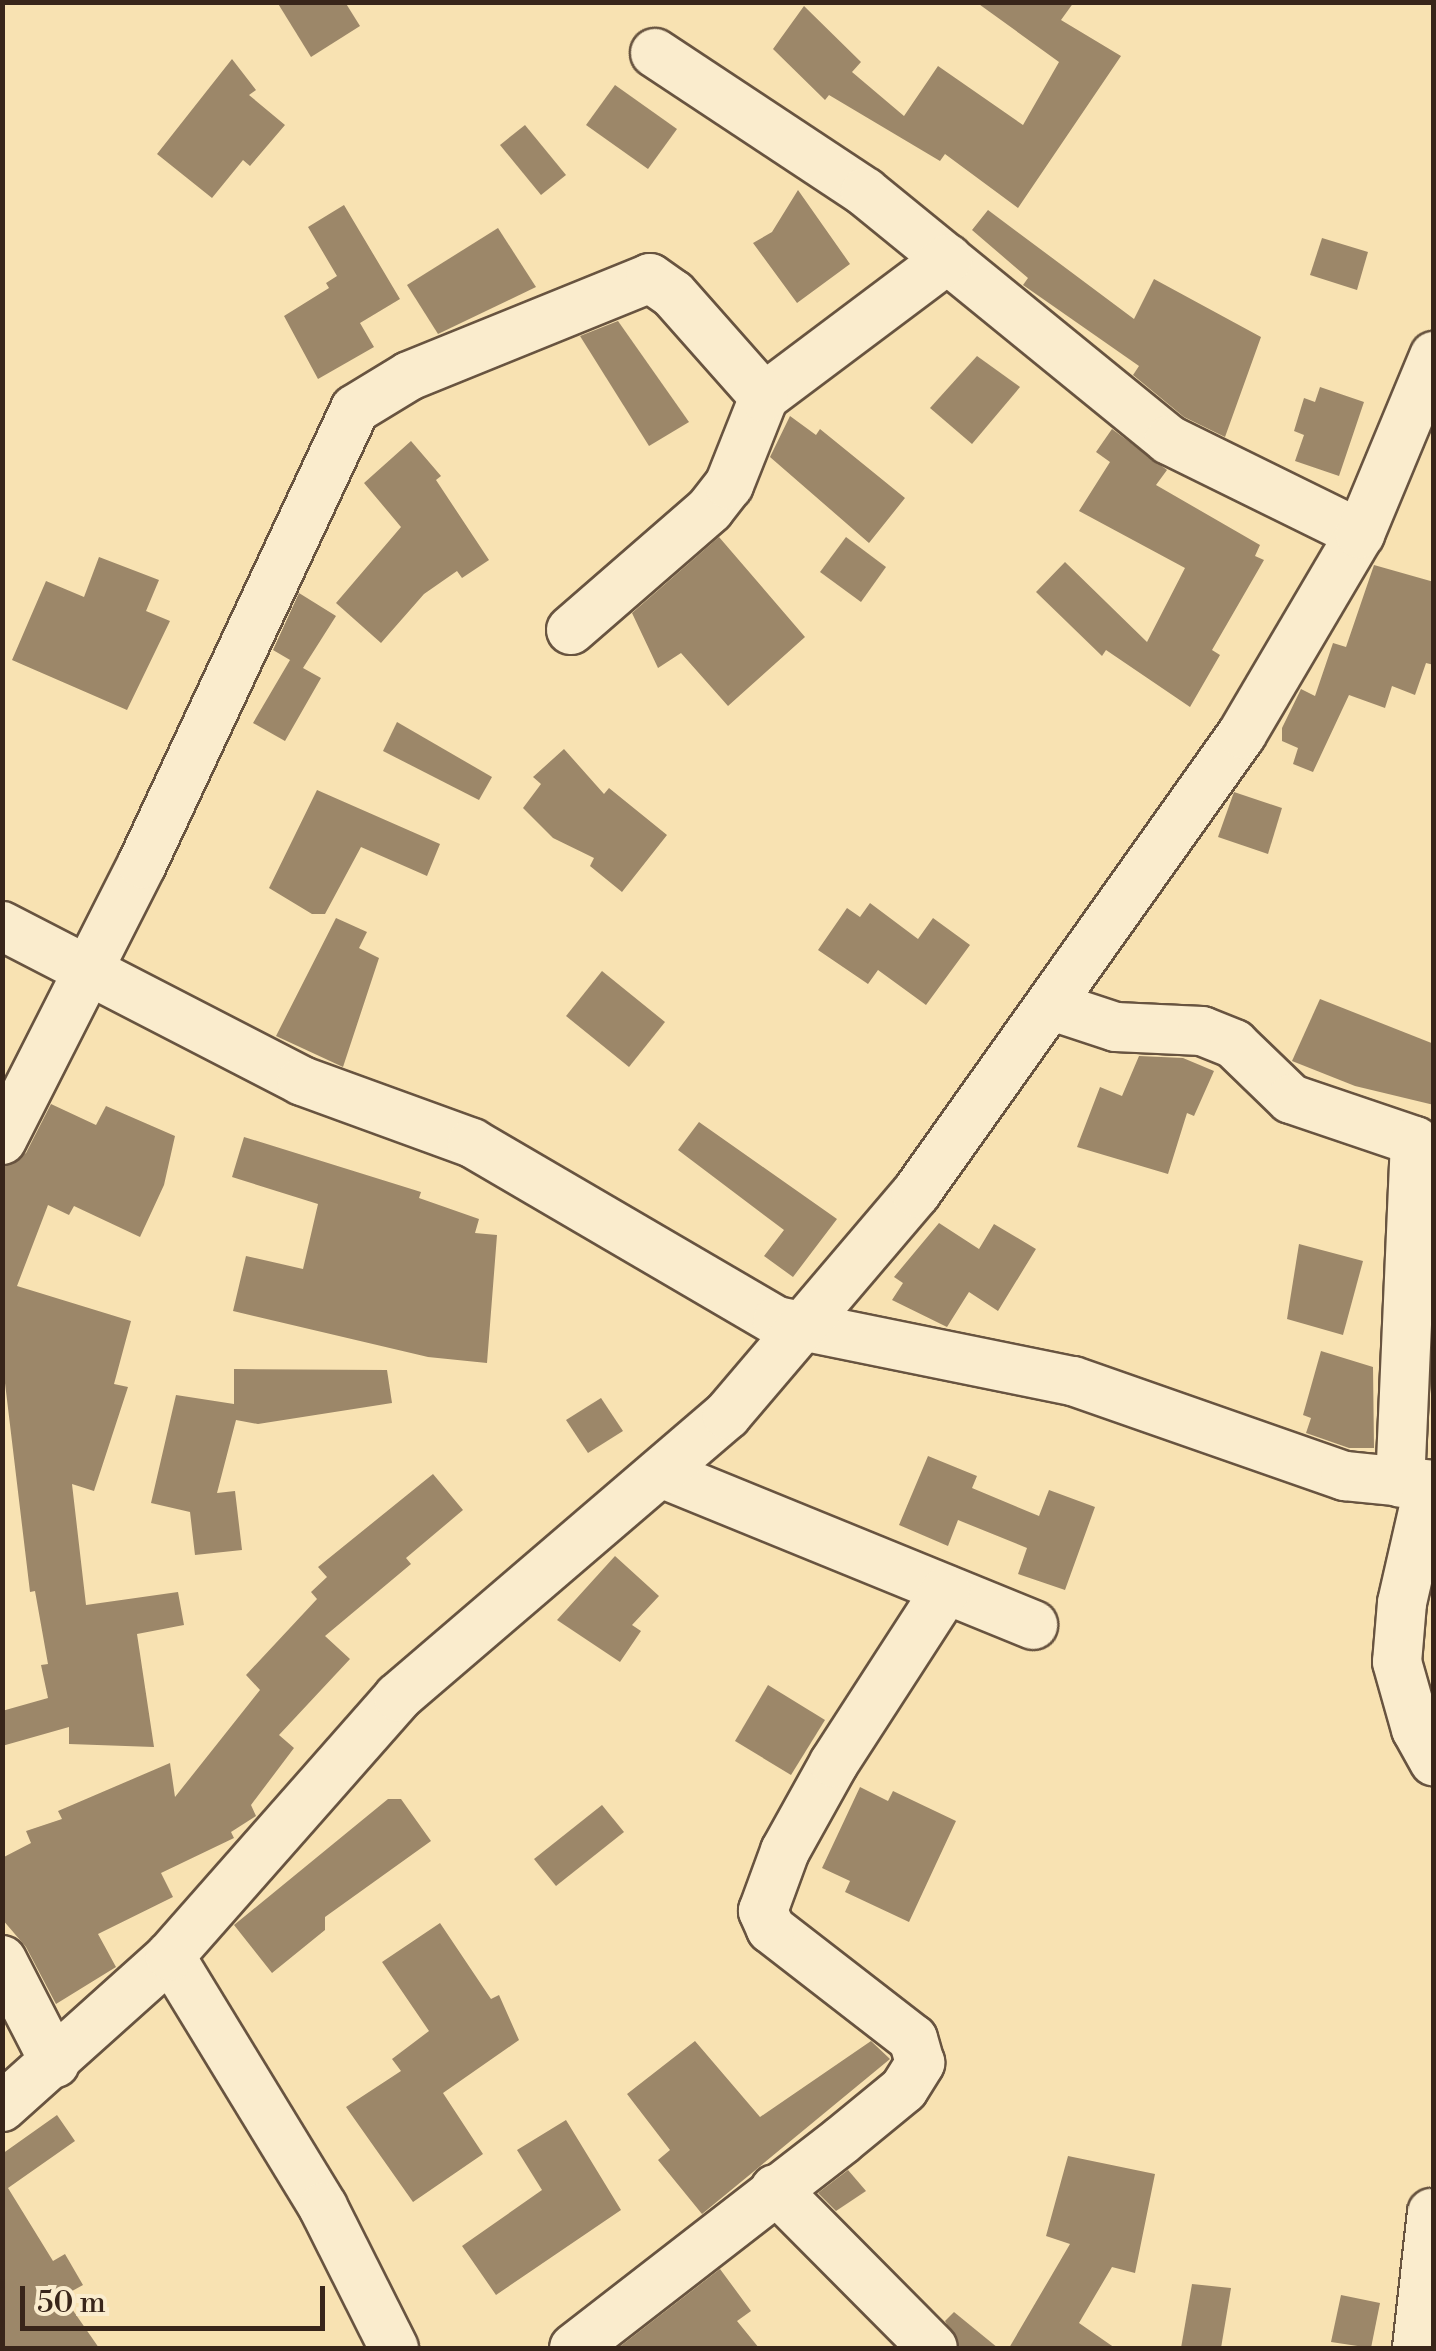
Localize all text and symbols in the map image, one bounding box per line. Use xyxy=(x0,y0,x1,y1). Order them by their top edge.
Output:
scale bar xyxy=(25,2266,330,2328)
text: 50 m xyxy=(37,2284,106,2322)

